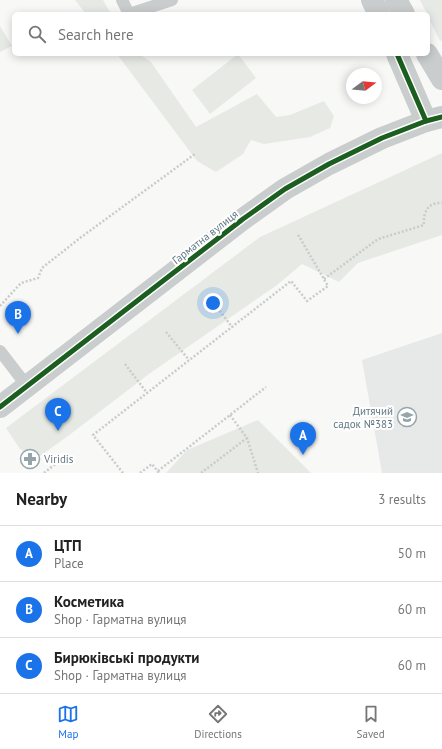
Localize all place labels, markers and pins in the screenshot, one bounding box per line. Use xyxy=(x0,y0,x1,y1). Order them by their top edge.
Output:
pin: B xyxy=(5,301,31,334)
pin: C xyxy=(45,398,71,431)
place label: Дитячий садок №383 xyxy=(333,404,393,431)
school or university icon: Дитячий садок №383 xyxy=(396,406,418,428)
pin: A xyxy=(290,422,316,455)
pharmacy icon: Viridis xyxy=(19,448,41,470)
place label: Viridis xyxy=(43,452,74,466)

